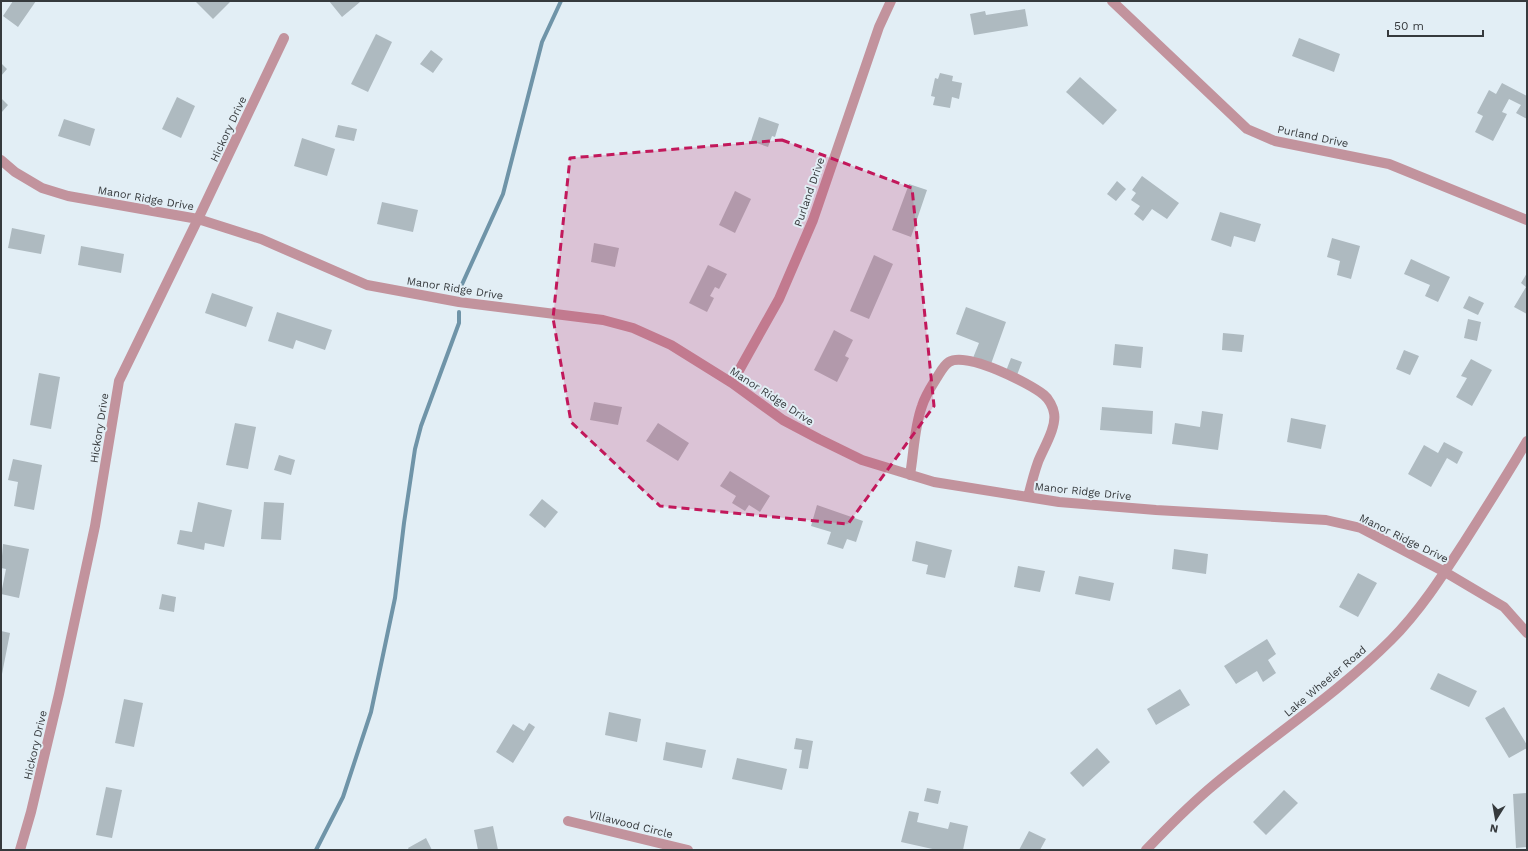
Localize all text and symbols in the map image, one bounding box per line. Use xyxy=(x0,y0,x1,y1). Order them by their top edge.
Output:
scale bar xyxy=(1388,12,1483,38)
text: 50 m xyxy=(1394,19,1424,33)
street label: Hickory Drive xyxy=(208,94,249,164)
street label: Purland Drive xyxy=(1276,123,1350,150)
street label: Purland Drive xyxy=(792,156,827,229)
street label: Manor Ridge Drive xyxy=(97,184,195,213)
street label: Manor Ridge Drive xyxy=(406,274,504,303)
street label: Manor Ridge Drive xyxy=(727,364,816,428)
street label: Hickory Drive xyxy=(88,392,111,464)
street label: Manor Ridge Drive xyxy=(1034,480,1132,503)
street label: Manor Ridge Drive xyxy=(1357,511,1450,566)
street label: Lake Wheeler Road xyxy=(1282,643,1369,720)
street label: Hickory Drive xyxy=(21,709,50,781)
north arrow xyxy=(1476,799,1516,839)
street label: Villawood Circle xyxy=(587,808,674,841)
text: N xyxy=(1489,821,1499,835)

